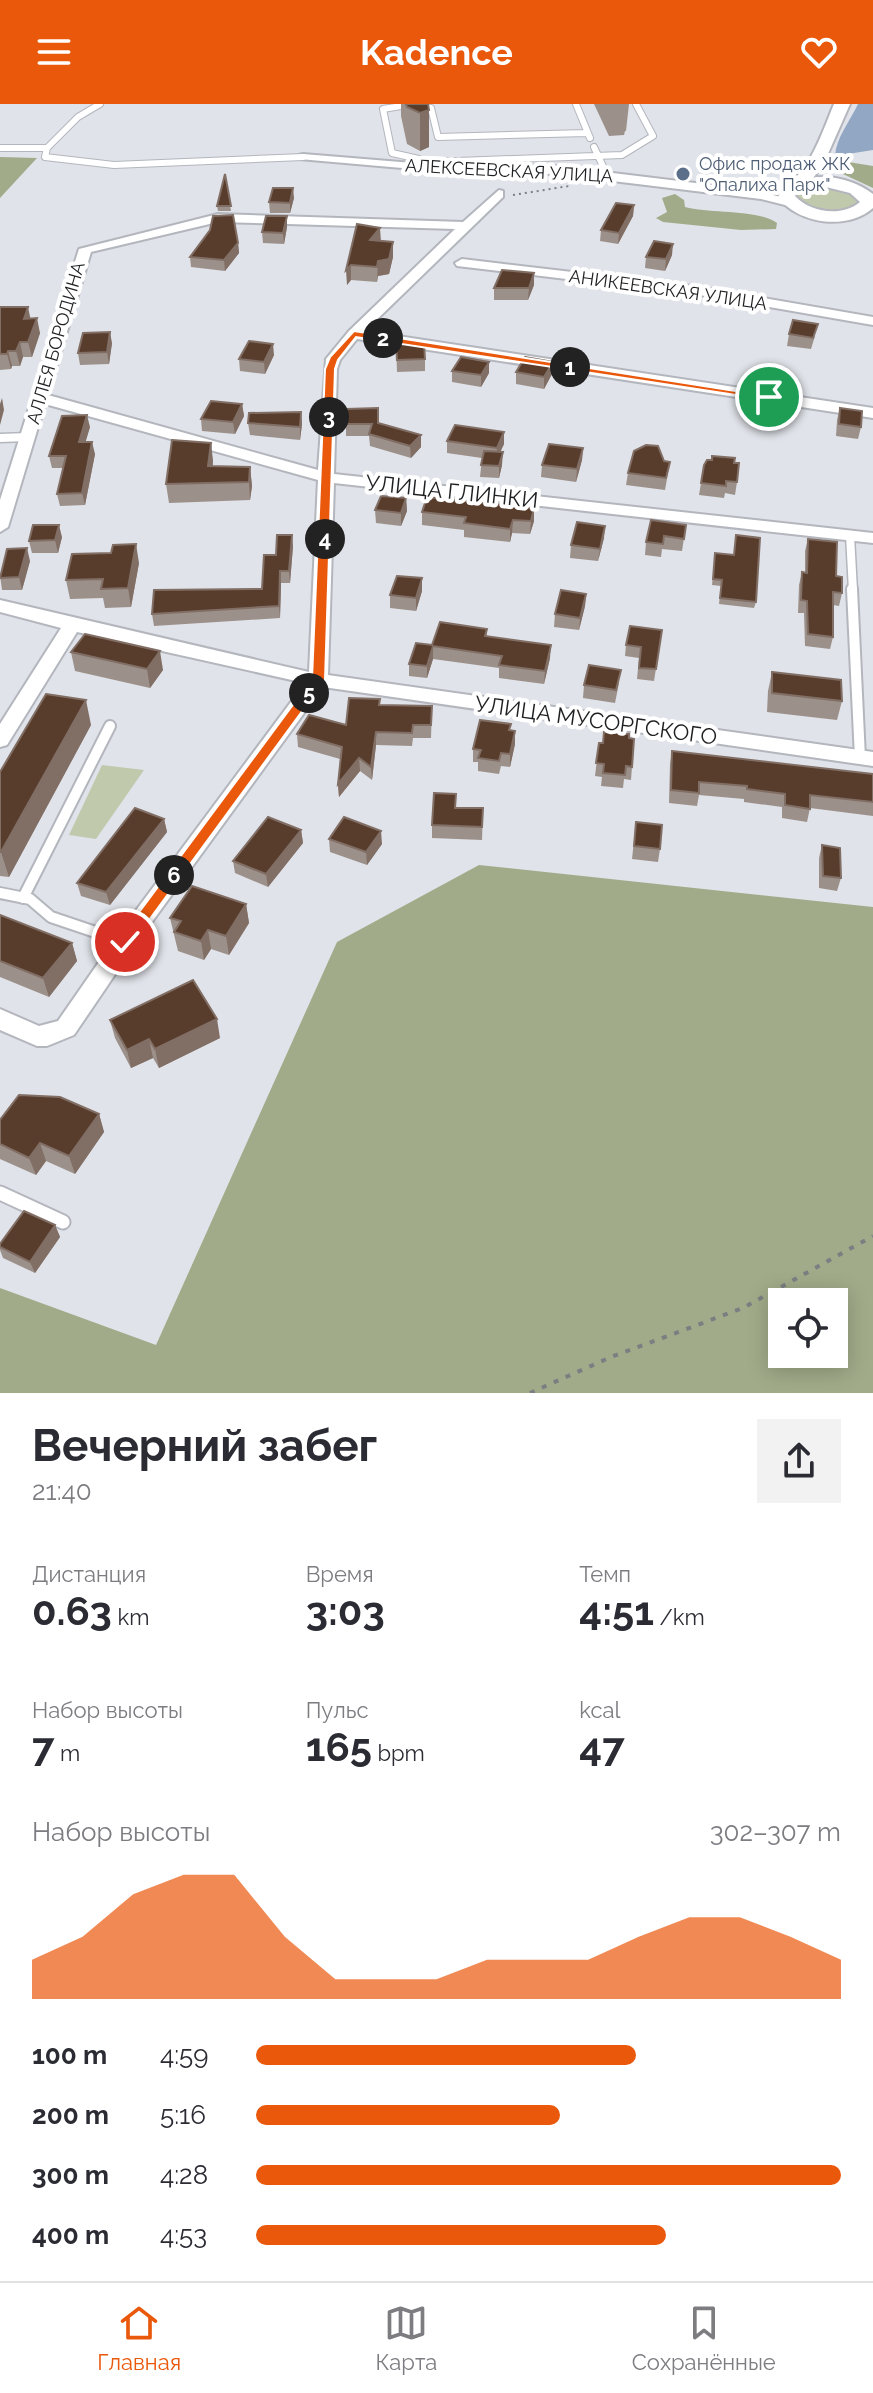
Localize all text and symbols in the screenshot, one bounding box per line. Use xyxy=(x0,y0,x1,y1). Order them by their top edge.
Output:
icon: menu xyxy=(32,30,76,74)
icon: heart xyxy=(797,30,841,74)
text: Kadence xyxy=(360,31,513,73)
place label: Офис продаж ЖК "Опалиха Парк" xyxy=(699,153,850,195)
street label: АЛЕКСЕЕВСКАЯ УЛИЦА xyxy=(404,155,614,186)
marker: Офис продаж ЖК "Опалиха Парк" xyxy=(674,165,692,183)
street label: АЛЛЕЯ БОРОДИНА xyxy=(22,259,89,426)
street label: АНИКЕЕВСКАЯ УЛИЦА xyxy=(568,265,768,314)
pin: 2 xyxy=(363,318,403,358)
text: 2 xyxy=(377,325,389,351)
pin: 1 xyxy=(550,347,590,387)
text: 1 xyxy=(565,354,575,380)
pin xyxy=(735,363,803,431)
icon: arrive xyxy=(747,375,791,419)
pin: 3 xyxy=(309,397,349,437)
text: 3 xyxy=(323,404,335,430)
street label: УЛИЦА ГЛИНКИ xyxy=(365,469,539,513)
pin: 4 xyxy=(305,519,345,559)
text: 4 xyxy=(319,526,331,552)
pin: 5 xyxy=(289,673,329,713)
text: 5 xyxy=(303,680,315,706)
street label: УЛИЦА МУСОРГСКОГО xyxy=(473,690,719,750)
pin: 6 xyxy=(154,855,194,895)
text: 6 xyxy=(167,862,181,888)
pin xyxy=(91,908,159,976)
icon: check xyxy=(103,920,147,964)
map controls xyxy=(768,1288,848,1368)
button: locate xyxy=(768,1288,848,1368)
button: share xyxy=(757,1419,841,1503)
text: Вечерний забег xyxy=(32,1420,377,1471)
text: 21:40 xyxy=(32,1476,92,1506)
text: Дистанция xyxy=(32,1561,146,1587)
text: Время xyxy=(306,1561,374,1587)
text: Темп xyxy=(579,1561,631,1587)
text: 0.63 xyxy=(32,1587,112,1634)
text: 3:03 xyxy=(306,1587,385,1634)
text: 4:51 xyxy=(579,1587,654,1634)
text: km xyxy=(112,1604,149,1630)
text: /km xyxy=(654,1604,705,1630)
text: Набор высоты xyxy=(32,1697,183,1723)
text: Пульс xyxy=(306,1697,369,1723)
text: kcal xyxy=(579,1697,620,1723)
text: 7 xyxy=(32,1723,54,1770)
text: 165 xyxy=(306,1723,372,1770)
text: 47 xyxy=(579,1723,625,1770)
text: m xyxy=(54,1740,80,1766)
text: bpm xyxy=(372,1740,425,1766)
text: Набор высоты xyxy=(32,1817,210,1847)
text: 302–307 m xyxy=(710,1817,841,1847)
text: 100 m xyxy=(32,2040,107,2070)
text: 4:59 xyxy=(160,2040,209,2070)
text: 200 m xyxy=(32,2100,109,2130)
text: 5:16 xyxy=(160,2100,206,2130)
text: 300 m xyxy=(32,2160,109,2190)
text: 4:28 xyxy=(160,2160,208,2190)
text: 400 m xyxy=(32,2220,109,2250)
text: 4:53 xyxy=(160,2220,207,2250)
tab: Главная xyxy=(97,2301,181,2375)
tab: Карта xyxy=(375,2301,437,2375)
tab: Сохранённые xyxy=(632,2301,776,2375)

